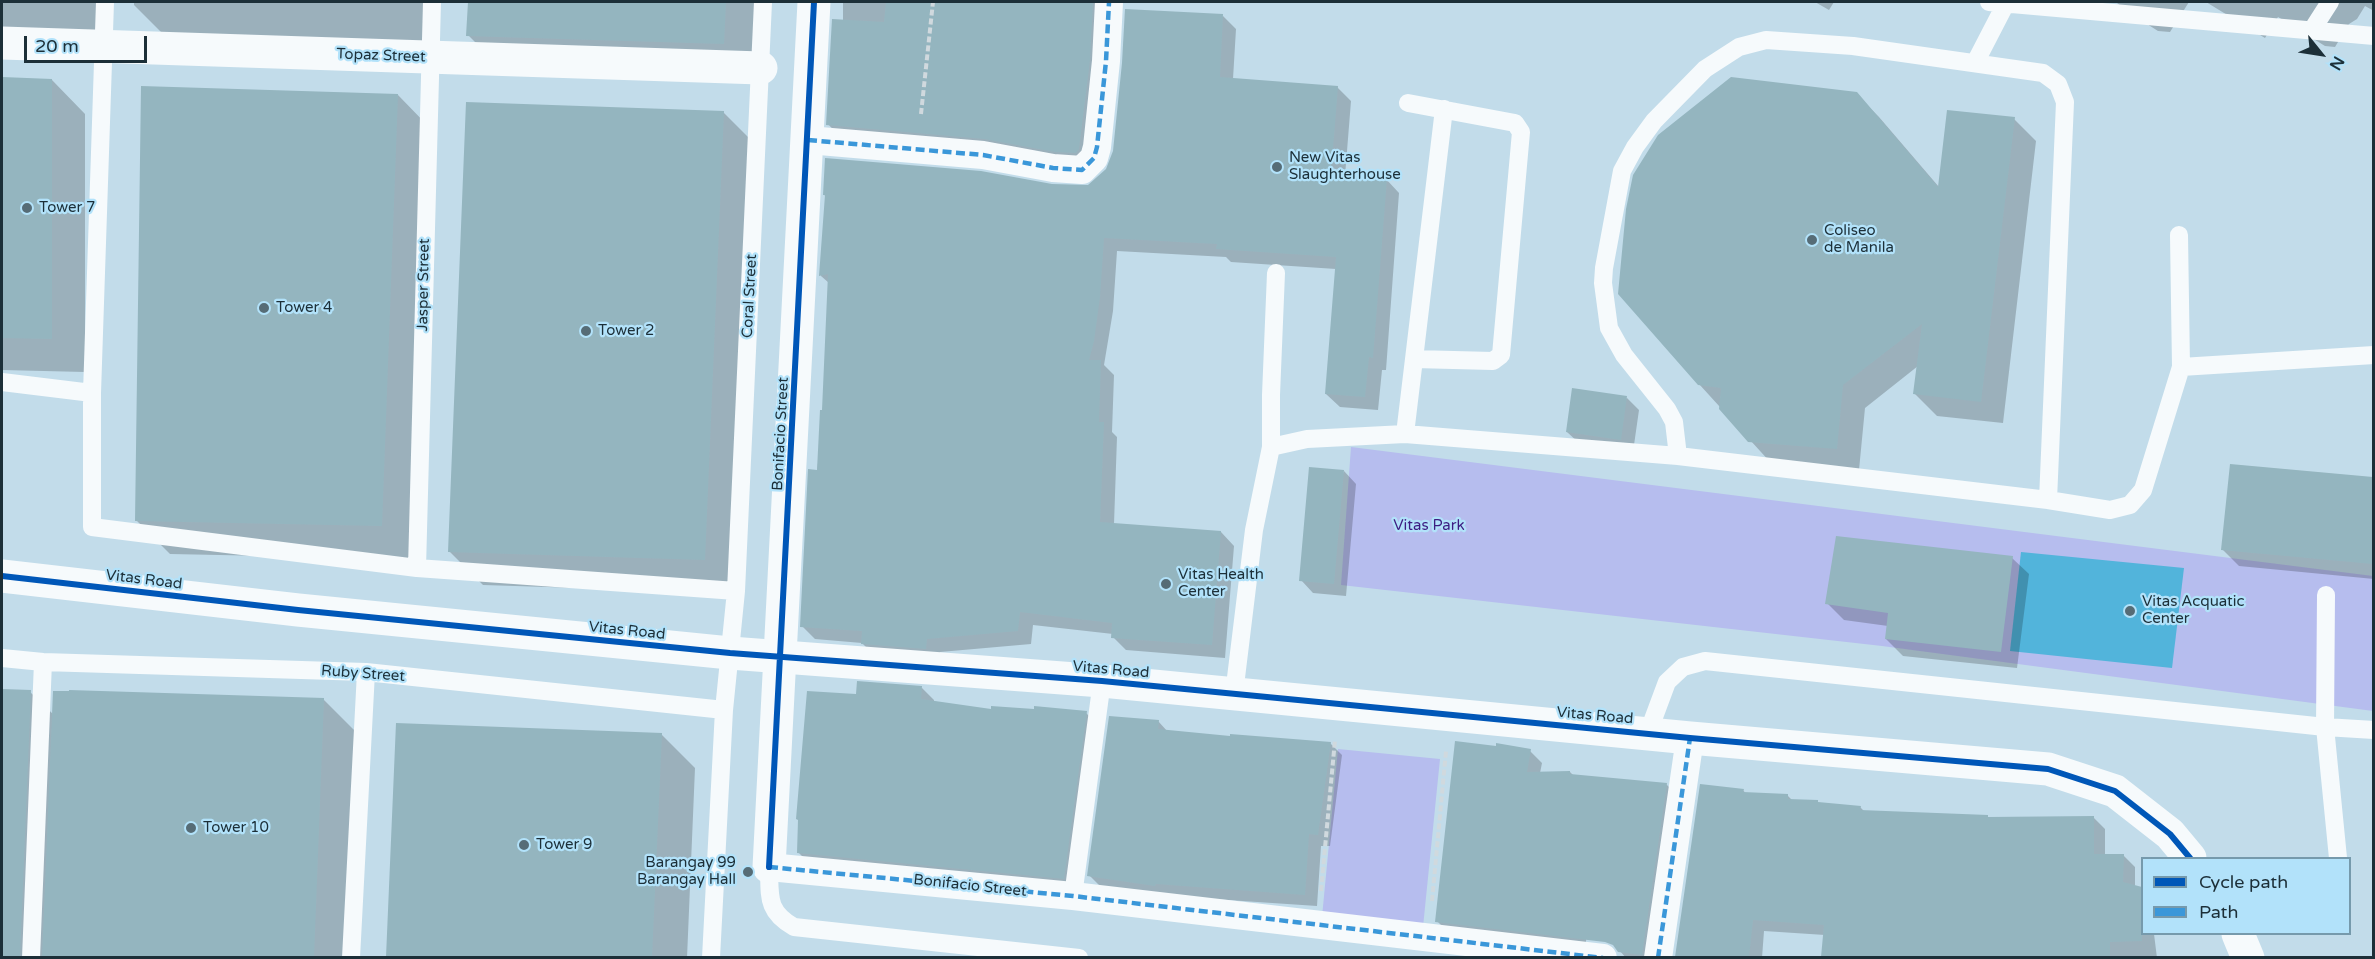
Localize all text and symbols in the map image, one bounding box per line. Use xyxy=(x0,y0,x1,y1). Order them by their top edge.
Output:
scale bar xyxy=(27,24,150,62)
north arrow xyxy=(2291,24,2351,84)
text: 20 m xyxy=(35,35,79,57)
street label: Topaz Street xyxy=(336,45,426,67)
text: N xyxy=(2325,52,2348,74)
place label: New Vitas Slaughterhouse xyxy=(1289,149,1401,184)
marker: New Vitas Slaughterhouse xyxy=(1270,160,1284,174)
place label: Tower 7 xyxy=(39,199,96,217)
marker: Tower 7 xyxy=(20,201,34,215)
place label: Coliseo de Manila xyxy=(1824,222,1894,257)
marker: Coliseo de Manila xyxy=(1805,233,1819,247)
street label: Jasper Street xyxy=(414,238,434,332)
street label: Coral Street xyxy=(739,254,761,338)
place label: Tower 4 xyxy=(276,299,333,317)
marker: Tower 4 xyxy=(257,301,271,315)
place label: Tower 2 xyxy=(598,322,655,340)
marker: Tower 2 xyxy=(579,324,593,338)
street label: Bonifacio Street xyxy=(769,377,793,491)
park label: Vitas Park xyxy=(1393,517,1465,535)
street label: Vitas Road xyxy=(105,566,183,594)
place label: Vitas Health Center xyxy=(1178,566,1264,601)
marker: Vitas Health Center xyxy=(1159,577,1173,591)
place label: Vitas Acquatic Center xyxy=(2142,593,2245,628)
marker: Vitas Acquatic Center xyxy=(2123,604,2137,618)
street label: Vitas Road xyxy=(588,618,666,644)
street label: Vitas Road xyxy=(1072,658,1150,682)
street label: Ruby Street xyxy=(320,662,406,686)
street label: Vitas Road xyxy=(1556,704,1634,728)
place label: Tower 10 xyxy=(203,819,269,837)
marker: Tower 10 xyxy=(184,821,198,835)
place label: Tower 9 xyxy=(536,836,593,854)
marker: Tower 9 xyxy=(517,838,531,852)
place label: Barangay 99 Barangay Hall xyxy=(637,854,736,889)
legend xyxy=(2141,857,2351,935)
marker: Barangay 99 Barangay Hall xyxy=(741,865,755,879)
street label: Bonifacio Street xyxy=(912,871,1028,901)
text: Cycle path xyxy=(2199,871,2288,893)
text: Path xyxy=(2199,901,2238,923)

